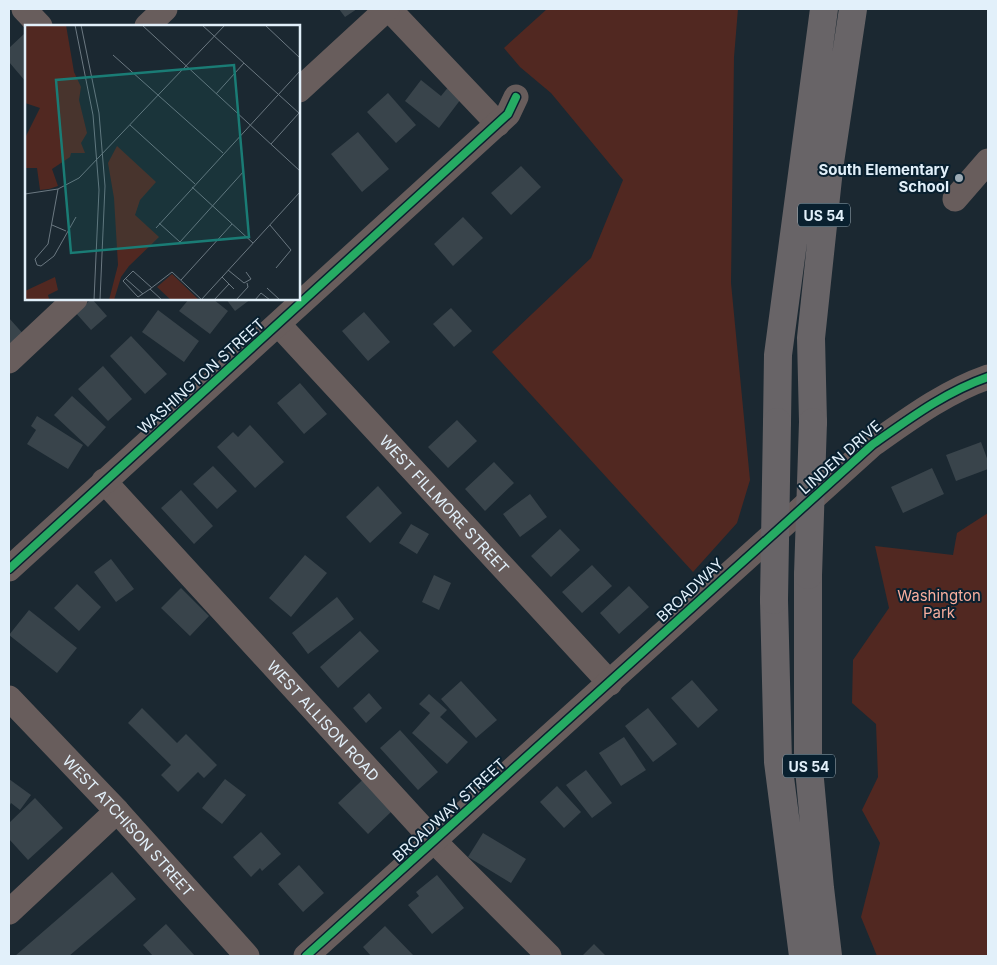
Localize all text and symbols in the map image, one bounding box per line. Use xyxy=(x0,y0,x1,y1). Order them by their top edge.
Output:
inset map xyxy=(25,25,300,300)
place label: South Elementary School xyxy=(818,160,949,196)
marker: South Elementary School xyxy=(953,172,965,184)
road number: US 54 xyxy=(798,204,850,226)
street label: WASHINGTON STREET xyxy=(134,314,268,438)
street label: LINDEN DRIVE xyxy=(795,416,885,498)
street label: WEST FILLMORE STREET xyxy=(376,431,513,577)
street label: BROADWAY xyxy=(652,554,728,626)
park label: Washington Park xyxy=(897,586,981,622)
street label: WEST ALLISON ROAD xyxy=(264,656,384,785)
street label: WEST ATCHISON STREET xyxy=(59,751,198,900)
street label: BROADWAY STREET xyxy=(388,754,510,866)
road number: US 54 xyxy=(783,754,835,778)

